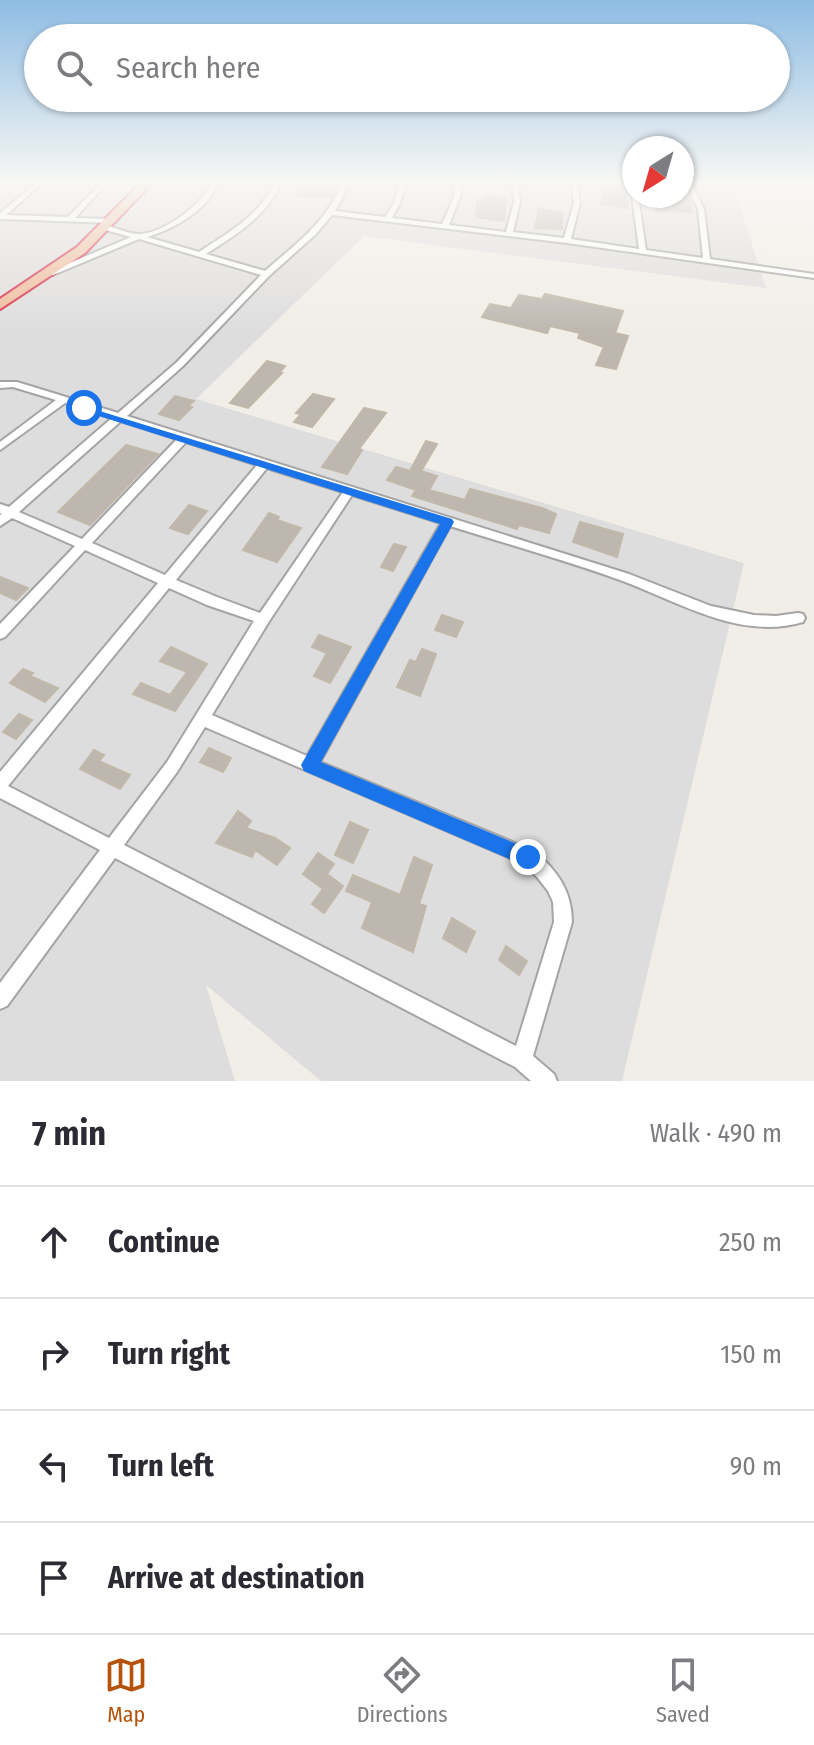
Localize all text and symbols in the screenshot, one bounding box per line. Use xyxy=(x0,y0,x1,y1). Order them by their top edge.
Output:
search box xyxy=(24,24,790,112)
icon: search xyxy=(52,46,96,90)
text: Search here xyxy=(116,50,261,86)
north arrow xyxy=(622,136,694,208)
route start xyxy=(66,390,102,426)
route end xyxy=(510,839,546,875)
text: 7 min xyxy=(32,1113,106,1154)
text: Walk · 490 m xyxy=(650,1118,782,1149)
icon: ahead xyxy=(32,1220,76,1264)
text: Continue xyxy=(108,1224,220,1260)
text: 250 m xyxy=(719,1227,782,1258)
icon: right xyxy=(32,1332,76,1376)
text: Turn right xyxy=(108,1336,230,1372)
text: 150 m xyxy=(720,1339,782,1370)
icon: left xyxy=(32,1444,76,1488)
text: Turn left xyxy=(108,1448,214,1484)
text: 90 m xyxy=(730,1451,782,1482)
icon: arrive xyxy=(32,1556,76,1600)
text: Arrive at destination xyxy=(108,1560,365,1596)
tab: Map xyxy=(104,1653,148,1728)
tab: Directions xyxy=(357,1653,448,1728)
tab: Saved xyxy=(656,1653,710,1728)

